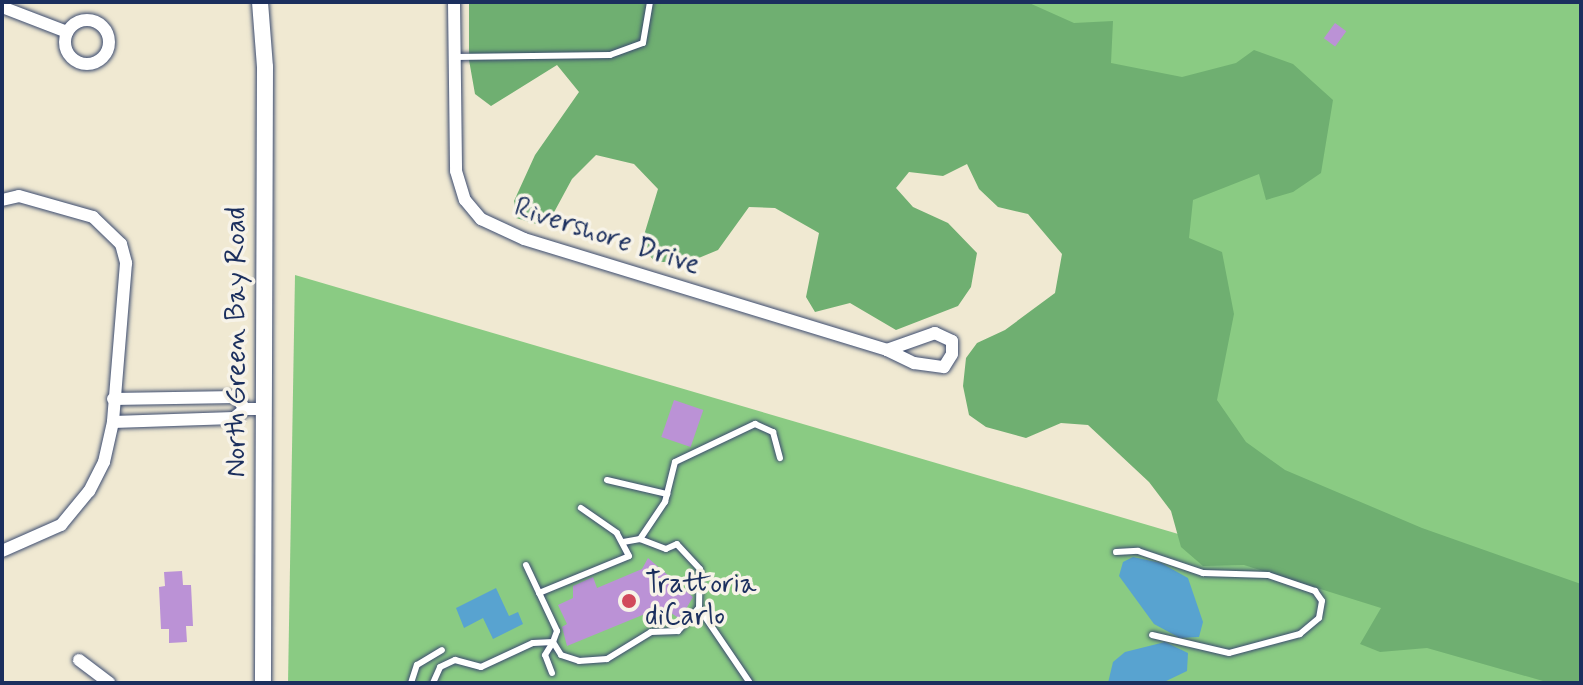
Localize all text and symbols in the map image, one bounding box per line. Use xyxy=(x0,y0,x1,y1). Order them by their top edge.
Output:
street label: Rivershore Drive xyxy=(511,192,703,282)
street label: North Green Bay Road xyxy=(220,209,254,475)
place label: Trattoria diCarlo xyxy=(645,568,757,634)
marker: Trattoria diCarlo xyxy=(620,592,638,610)

